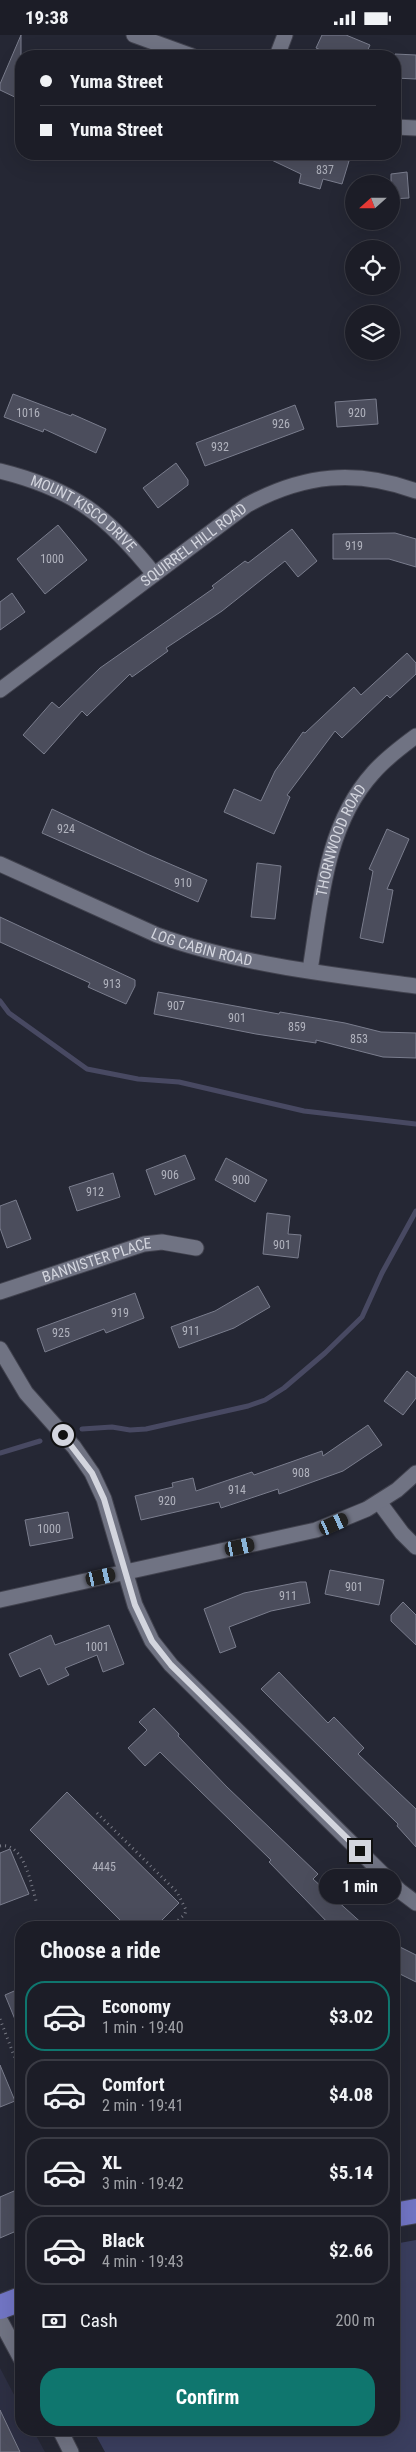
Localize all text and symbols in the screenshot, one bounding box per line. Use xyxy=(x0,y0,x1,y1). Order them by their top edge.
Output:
text: 19:38 xyxy=(25,6,69,29)
text: Yuma Street xyxy=(70,70,163,93)
text: Yuma Street xyxy=(70,118,163,141)
house number: 837 xyxy=(316,163,334,177)
north arrow xyxy=(345,175,400,230)
map controls xyxy=(345,175,400,360)
button: locate xyxy=(345,240,400,295)
button: layers xyxy=(345,305,400,360)
house number: 1016 xyxy=(16,406,40,420)
house number: 920 xyxy=(348,406,366,420)
house number: 926 xyxy=(272,417,290,431)
house number: 932 xyxy=(211,440,229,454)
street label: MOUNT KISCO DRIVE xyxy=(28,471,140,556)
street label: SQUIRREL HILL ROAD xyxy=(137,499,250,590)
house number: 919 xyxy=(345,539,363,553)
house number: 1000 xyxy=(40,552,64,566)
street label: THORNWOOD ROAD xyxy=(312,781,370,898)
house number: 924 xyxy=(57,822,75,836)
house number: 910 xyxy=(174,876,192,890)
street label: LOG CABIN ROAD xyxy=(148,925,254,970)
house number: 913 xyxy=(103,977,121,991)
house number: 907 xyxy=(167,999,185,1013)
house number: 901 xyxy=(228,1011,246,1025)
house number: 859 xyxy=(288,1020,306,1034)
house number: 853 xyxy=(350,1032,368,1046)
house number: 906 xyxy=(161,1168,179,1182)
house number: 900 xyxy=(232,1173,250,1187)
house number: 912 xyxy=(86,1185,104,1199)
street label: BANNISTER PLACE xyxy=(40,1234,152,1286)
house number: 901 xyxy=(273,1238,291,1252)
house number: 919 xyxy=(111,1306,129,1320)
house number: 911 xyxy=(182,1324,200,1338)
house number: 925 xyxy=(52,1326,70,1340)
route start xyxy=(52,1424,74,1446)
house number: 908 xyxy=(292,1466,310,1480)
house number: 914 xyxy=(228,1483,246,1497)
house number: 920 xyxy=(158,1494,176,1508)
car xyxy=(317,1511,350,1537)
house number: 1000 xyxy=(37,1522,61,1536)
car xyxy=(223,1537,256,1557)
car xyxy=(84,1566,117,1588)
house number: 901 xyxy=(345,1580,363,1594)
house number: 911 xyxy=(279,1589,297,1603)
house number: 1001 xyxy=(85,1640,109,1654)
route end xyxy=(349,1840,371,1862)
house number: 4445 xyxy=(92,1860,116,1874)
callout: 1 min xyxy=(319,1869,401,1903)
text: 1 min xyxy=(342,1877,378,1896)
text: Choose a ride xyxy=(40,1938,161,1963)
icon: car xyxy=(42,1994,87,2039)
text: Economy xyxy=(102,1995,171,2018)
text: $3.02 xyxy=(329,2005,373,2028)
text: 1 min · 19:40 xyxy=(102,2018,184,2037)
icon: car xyxy=(42,2072,87,2117)
text: Comfort xyxy=(102,2073,165,2096)
text: $4.08 xyxy=(329,2083,373,2106)
text: 2 min · 19:41 xyxy=(102,2096,184,2115)
icon: car xyxy=(42,2150,87,2195)
text: XL xyxy=(102,2151,122,2174)
text: $5.14 xyxy=(329,2161,373,2184)
text: 3 min · 19:42 xyxy=(102,2174,184,2193)
icon: car xyxy=(42,2228,87,2273)
text: Black xyxy=(102,2229,144,2252)
text: $2.66 xyxy=(329,2239,373,2262)
text: 4 min · 19:43 xyxy=(102,2252,184,2271)
icon: cash xyxy=(40,2307,68,2335)
text: Cash xyxy=(80,2309,118,2332)
text: 200 m xyxy=(336,2311,375,2330)
button: Confirm xyxy=(40,2368,375,2426)

